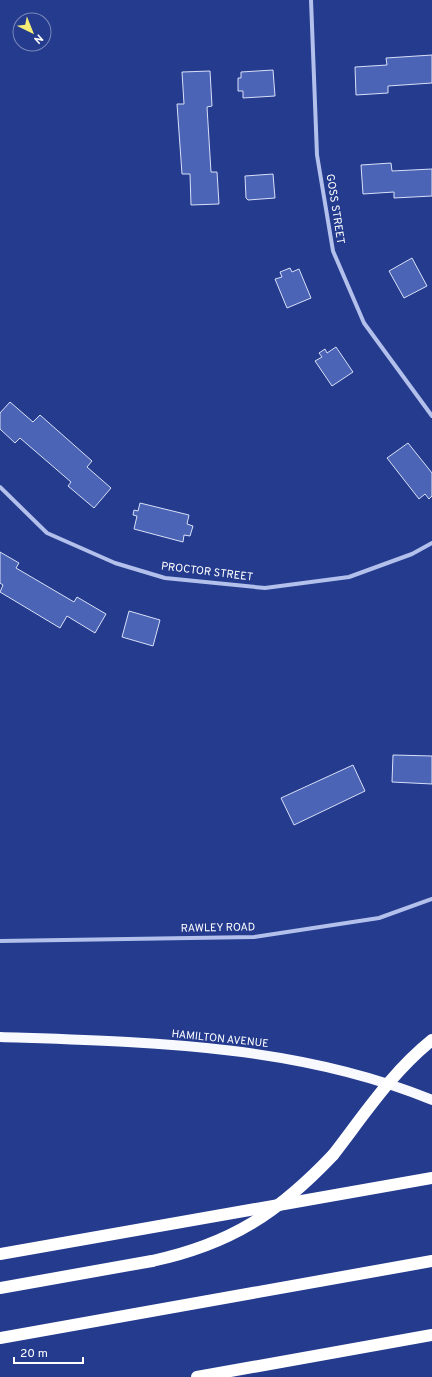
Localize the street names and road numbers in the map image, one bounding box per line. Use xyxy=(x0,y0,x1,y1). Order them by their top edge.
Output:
street label: GOSS STREET xyxy=(323,173,347,245)
street label: PROCTOR STREET xyxy=(160,559,254,585)
street label: RAWLEY ROAD xyxy=(181,920,255,936)
street label: HAMILTON AVENUE xyxy=(171,1027,269,1051)

